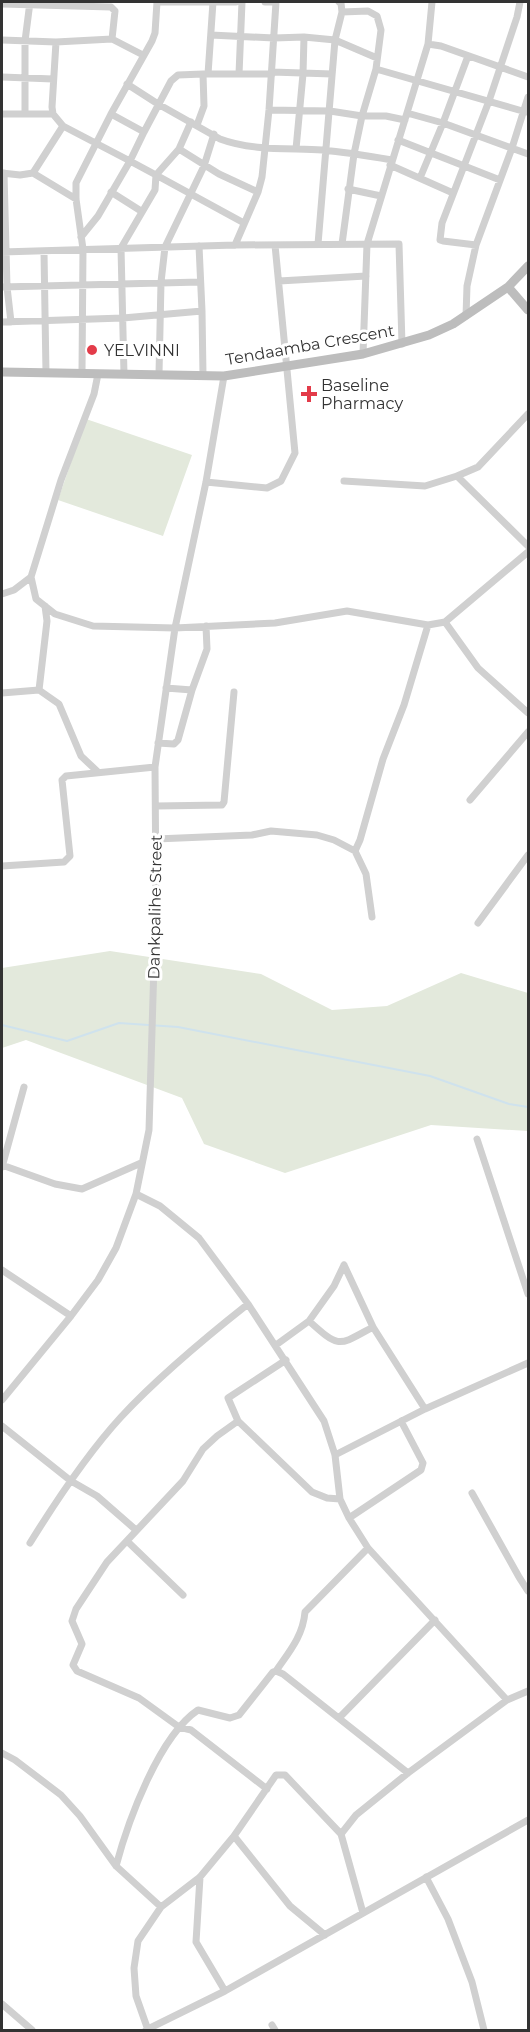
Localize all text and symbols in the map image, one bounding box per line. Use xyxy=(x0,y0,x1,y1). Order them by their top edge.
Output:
street label: Tendaamba Crescent xyxy=(224,321,396,369)
place label: YELVINNI xyxy=(104,341,180,360)
marker: YELVINNI xyxy=(85,343,99,357)
place label: Baseline Pharmacy xyxy=(321,376,403,413)
marker: Baseline Pharmacy xyxy=(302,387,316,401)
street label: Dankpalihe Street xyxy=(144,834,166,980)

